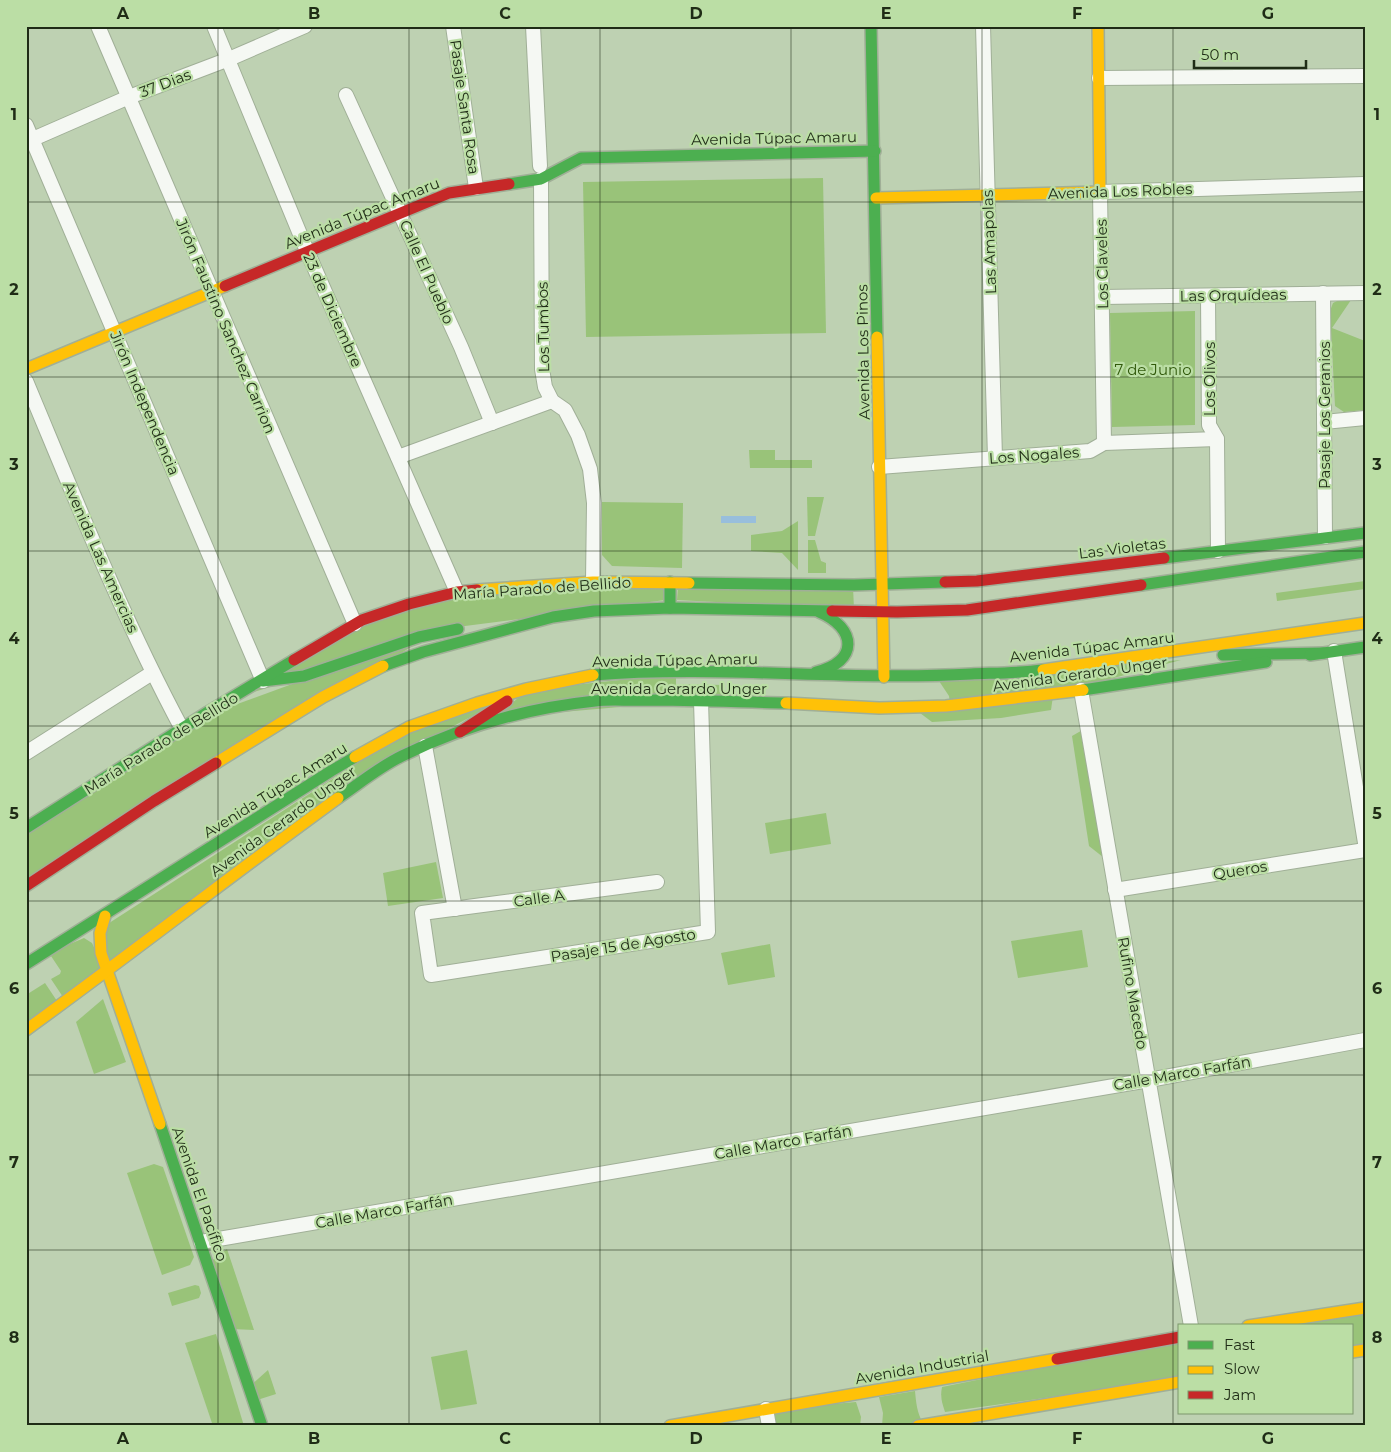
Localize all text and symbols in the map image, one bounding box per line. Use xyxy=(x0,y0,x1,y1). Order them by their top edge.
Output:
text: A xyxy=(116,4,130,23)
text: B xyxy=(308,4,320,23)
text: C xyxy=(499,4,511,23)
text: D xyxy=(689,4,703,23)
text: E xyxy=(881,4,891,23)
text: F xyxy=(1072,4,1082,23)
text: G xyxy=(1262,4,1274,23)
street label: Pasaje Santa Rosa xyxy=(446,38,484,176)
scale bar xyxy=(1194,38,1306,70)
text: 50 m xyxy=(1201,45,1239,64)
street label: 37 Dias xyxy=(137,65,193,101)
text: 1 xyxy=(11,105,17,124)
text: 1 xyxy=(1374,105,1380,124)
street label: Avenida Túpac Amaru xyxy=(691,127,857,149)
street label: Avenida Túpac Amaru xyxy=(282,173,442,253)
street label: Avenida Los Robles xyxy=(1047,179,1193,203)
street label: Las Amapolas xyxy=(978,190,1000,294)
street label: Jirón Faustino Sanchez Carrion xyxy=(172,215,280,436)
street label: Calle El Pueblo xyxy=(396,217,458,327)
street label: Los Claveles xyxy=(1092,219,1112,309)
street label: 23 de Diciembre xyxy=(299,250,367,370)
text: 2 xyxy=(9,280,19,299)
text: 2 xyxy=(1372,280,1382,299)
street label: Los Tumbos xyxy=(533,282,553,372)
street label: Avenida Los Pinos xyxy=(852,284,874,420)
street label: Las Orquídeas xyxy=(1179,285,1287,305)
street label: Jirón Independencia xyxy=(106,327,184,478)
street label: Pasaje Los Geranios xyxy=(1315,341,1334,489)
street label: Los Olivos xyxy=(1200,342,1219,416)
park label: 7 de Junio xyxy=(1114,360,1192,379)
street label: Los Nogales xyxy=(988,442,1080,468)
text: 3 xyxy=(8,455,19,474)
text: 3 xyxy=(1371,455,1382,474)
street label: Avenida Las Amercias xyxy=(59,478,143,636)
street label: Las Violetas xyxy=(1077,533,1167,563)
street label: María Parado de Bellido xyxy=(452,572,632,604)
street label: Avenida Túpac Amaru xyxy=(1009,627,1175,667)
text: 4 xyxy=(8,629,20,648)
text: 4 xyxy=(1371,629,1383,648)
street label: Avenida Túpac Amaru xyxy=(592,649,758,671)
street label: Avenida Gerardo Unger xyxy=(991,652,1169,696)
street label: Avenida Gerardo Unger xyxy=(591,679,767,698)
street label: María Parado de Bellido xyxy=(80,688,242,798)
street label: Avenida Túpac Amaru xyxy=(200,738,350,842)
street label: Avenida Gerardo Unger xyxy=(206,762,360,880)
text: 5 xyxy=(9,804,19,823)
text: 5 xyxy=(1372,804,1382,823)
street label: Queros xyxy=(1212,856,1268,884)
street label: Calle A xyxy=(512,885,566,911)
street label: Pasaje 15 de Agosto xyxy=(549,924,697,966)
street label: Rufino Macedo xyxy=(1114,935,1152,1051)
text: 6 xyxy=(9,979,19,998)
text: 6 xyxy=(1372,979,1382,998)
street label: Calle Marco Farfán xyxy=(1112,1052,1252,1094)
street label: Calle Marco Farfán xyxy=(713,1121,853,1163)
street label: Avenida El Pacífico xyxy=(168,1124,232,1264)
text: 7 xyxy=(9,1153,19,1172)
text: 7 xyxy=(1372,1153,1382,1172)
street label: Calle Marco Farfán xyxy=(314,1190,454,1232)
legend xyxy=(1178,1324,1354,1414)
text: 8 xyxy=(9,1328,19,1347)
text: 8 xyxy=(1372,1328,1382,1347)
text: Fast xyxy=(1224,1335,1255,1354)
street label: Avenida Industrial xyxy=(854,1346,990,1388)
text: Slow xyxy=(1224,1359,1260,1378)
text: Jam xyxy=(1223,1385,1256,1404)
text: A xyxy=(116,1429,130,1448)
text: B xyxy=(308,1429,320,1448)
text: C xyxy=(499,1429,511,1448)
text: D xyxy=(689,1429,703,1448)
text: E xyxy=(881,1429,891,1448)
text: F xyxy=(1072,1429,1082,1448)
text: G xyxy=(1262,1429,1274,1448)

